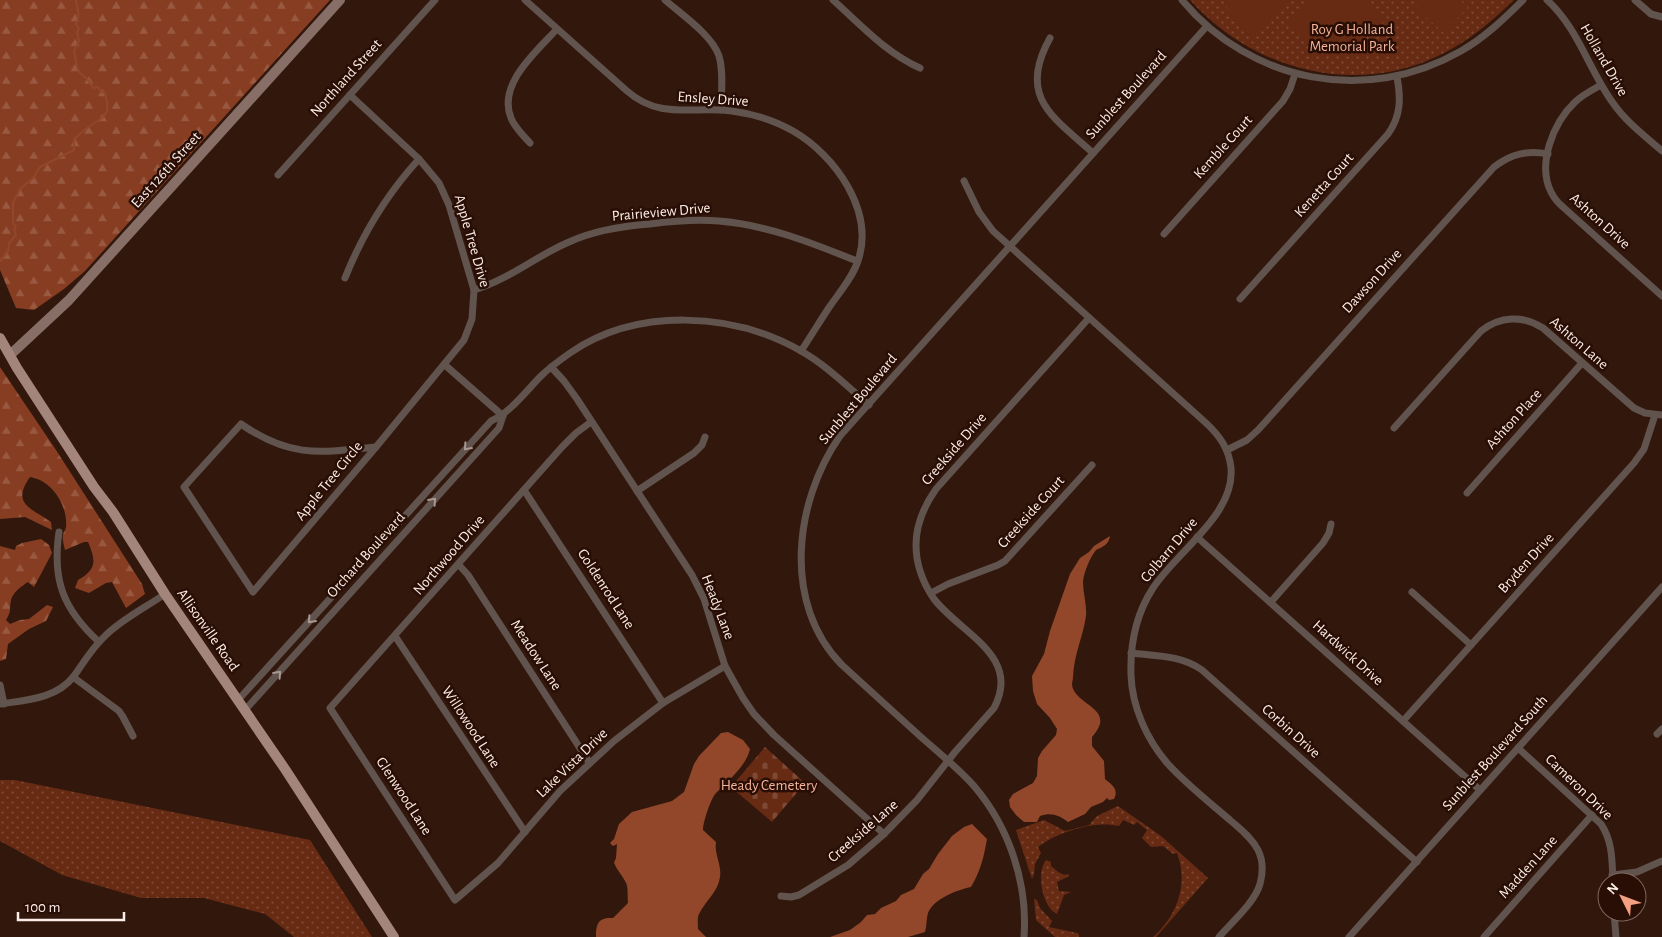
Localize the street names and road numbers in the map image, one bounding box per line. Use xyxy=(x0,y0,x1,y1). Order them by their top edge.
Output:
street label: Holland Drive xyxy=(1577,21,1631,99)
street label: Northland Street xyxy=(308,36,385,120)
street label: Sunblest Boulevard xyxy=(1083,48,1169,142)
street label: Ensley Drive xyxy=(677,89,749,109)
street label: Kemble Court xyxy=(1191,112,1255,182)
street label: East 126th Street xyxy=(128,129,204,211)
street label: Kenetta Court xyxy=(1292,150,1357,220)
street label: Ashton Drive xyxy=(1567,190,1633,252)
street label: Apple Tree Drive xyxy=(452,193,492,289)
street label: Prairieview Drive xyxy=(611,200,711,224)
street label: Dawson Drive xyxy=(1339,246,1405,316)
street label: Ashton Lane xyxy=(1547,314,1611,372)
street label: Sunblest Boulevard xyxy=(816,351,900,447)
street label: Ashton Place xyxy=(1483,386,1545,452)
street label: Creekside Drive xyxy=(919,410,989,488)
street label: Apple Tree Circle xyxy=(293,439,365,523)
street label: Creekside Court xyxy=(995,473,1067,551)
street label: Orchard Boulevard xyxy=(324,509,408,600)
street label: Northwood Drive xyxy=(410,512,488,598)
street label: Colbarn Drive xyxy=(1138,515,1200,585)
street label: Bryden Drive xyxy=(1495,530,1557,596)
street label: Goldenrod Lane xyxy=(575,546,637,632)
street label: Heady Lane xyxy=(699,573,737,642)
street label: Allisonville Road xyxy=(174,586,242,674)
street label: Meadow Lane xyxy=(508,617,564,693)
street label: Hardwick Drive xyxy=(1310,618,1386,689)
street label: Willowood Lane xyxy=(439,683,503,771)
street label: Sunblest Boulevard South xyxy=(1439,692,1551,814)
street label: Corbin Drive xyxy=(1259,701,1323,761)
street label: Lake Vista Drive xyxy=(534,726,610,800)
street label: Cameron Drive xyxy=(1543,751,1616,823)
street label: Glenwood Lane xyxy=(373,754,435,838)
street label: Creekside Lane xyxy=(825,797,901,865)
street label: Madden Lane xyxy=(1496,833,1560,901)

